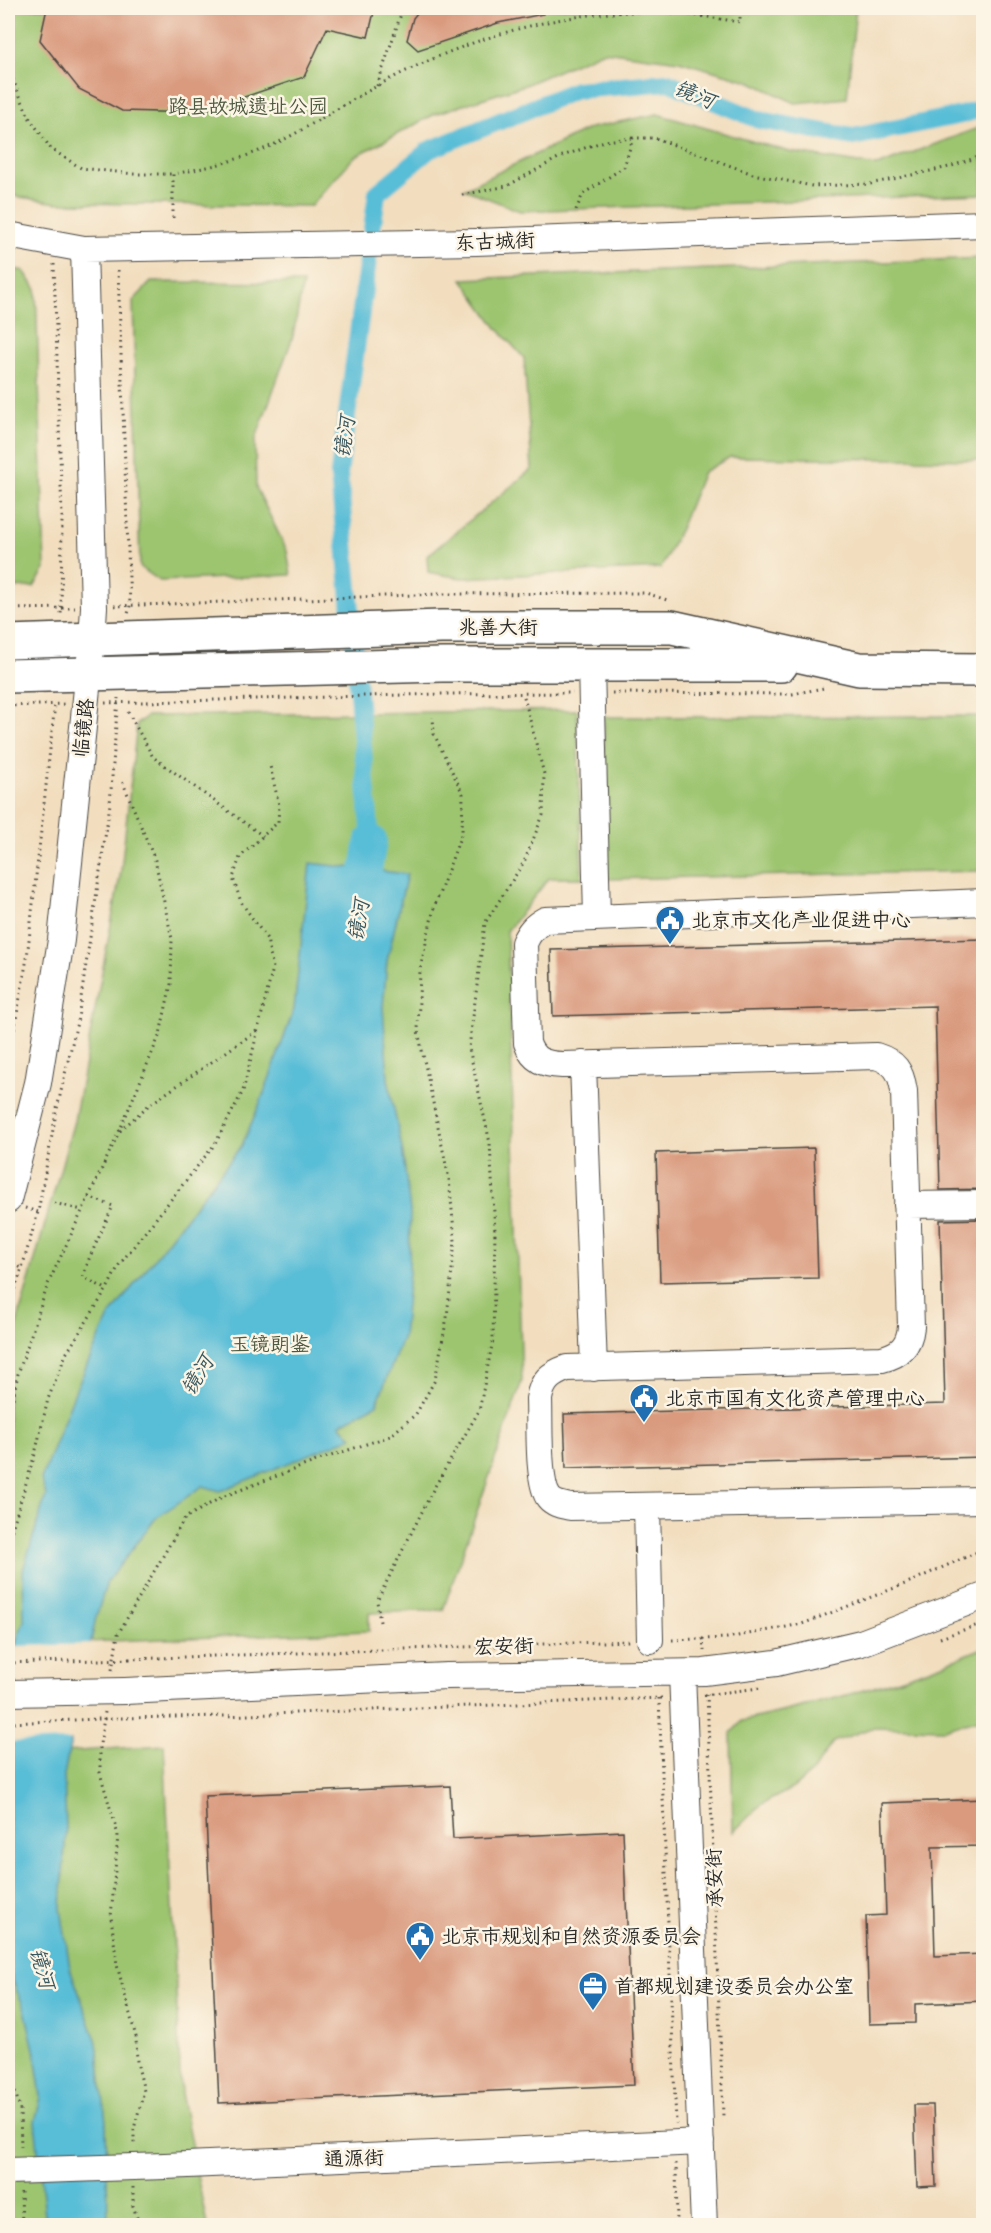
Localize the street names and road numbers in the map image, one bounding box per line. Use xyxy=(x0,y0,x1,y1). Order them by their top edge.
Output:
street label: 东古城街 xyxy=(455,228,535,254)
street label: 兆善大街 xyxy=(458,615,538,639)
street label: 临镜路 xyxy=(68,696,98,759)
street label: 宏安街 xyxy=(474,1633,534,1659)
street label: 承安街 xyxy=(701,1848,727,1908)
street label: 通源街 xyxy=(324,2145,384,2171)

